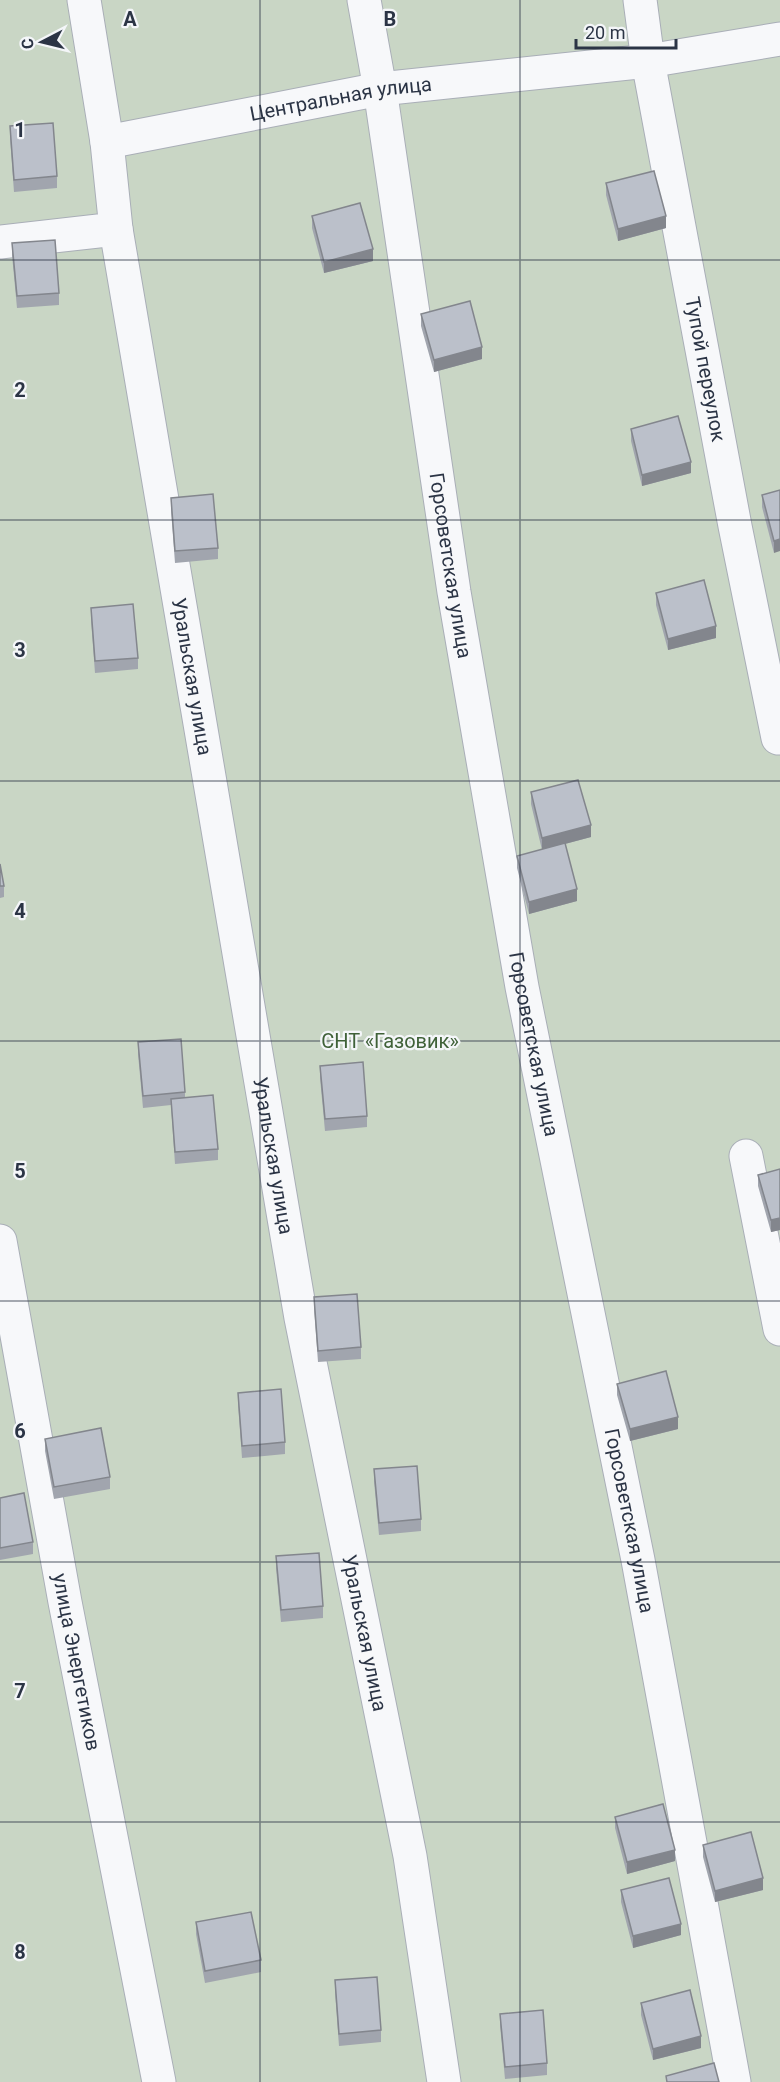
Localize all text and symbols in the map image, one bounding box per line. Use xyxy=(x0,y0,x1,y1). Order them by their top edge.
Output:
text: A xyxy=(123,7,137,31)
text: B xyxy=(384,7,396,31)
north arrow xyxy=(12,12,72,72)
scale bar xyxy=(576,12,676,50)
text: 20 m xyxy=(585,22,625,43)
text: С xyxy=(18,37,38,50)
street label: Центральная улица xyxy=(248,72,433,126)
text: 1 xyxy=(14,118,26,142)
street label: Тупой переулок xyxy=(680,295,731,444)
text: 2 xyxy=(14,378,26,402)
street label: Горсоветская улица xyxy=(425,471,477,660)
street label: Уральская улица xyxy=(167,596,217,757)
text: 3 xyxy=(14,638,26,662)
text: 4 xyxy=(14,899,26,923)
street label: Горсоветская улица xyxy=(504,950,564,1139)
park label: СНТ «Газовик» xyxy=(321,1029,459,1053)
street label: Уральская улица xyxy=(248,1075,299,1236)
text: 5 xyxy=(14,1159,26,1183)
text: 6 xyxy=(14,1419,26,1443)
street label: Горсоветская улица xyxy=(600,1426,659,1615)
street label: Уральская улица xyxy=(337,1553,392,1713)
street label: улица Энергетиков xyxy=(48,1571,106,1753)
text: 7 xyxy=(14,1679,26,1703)
text: 8 xyxy=(14,1940,26,1964)

